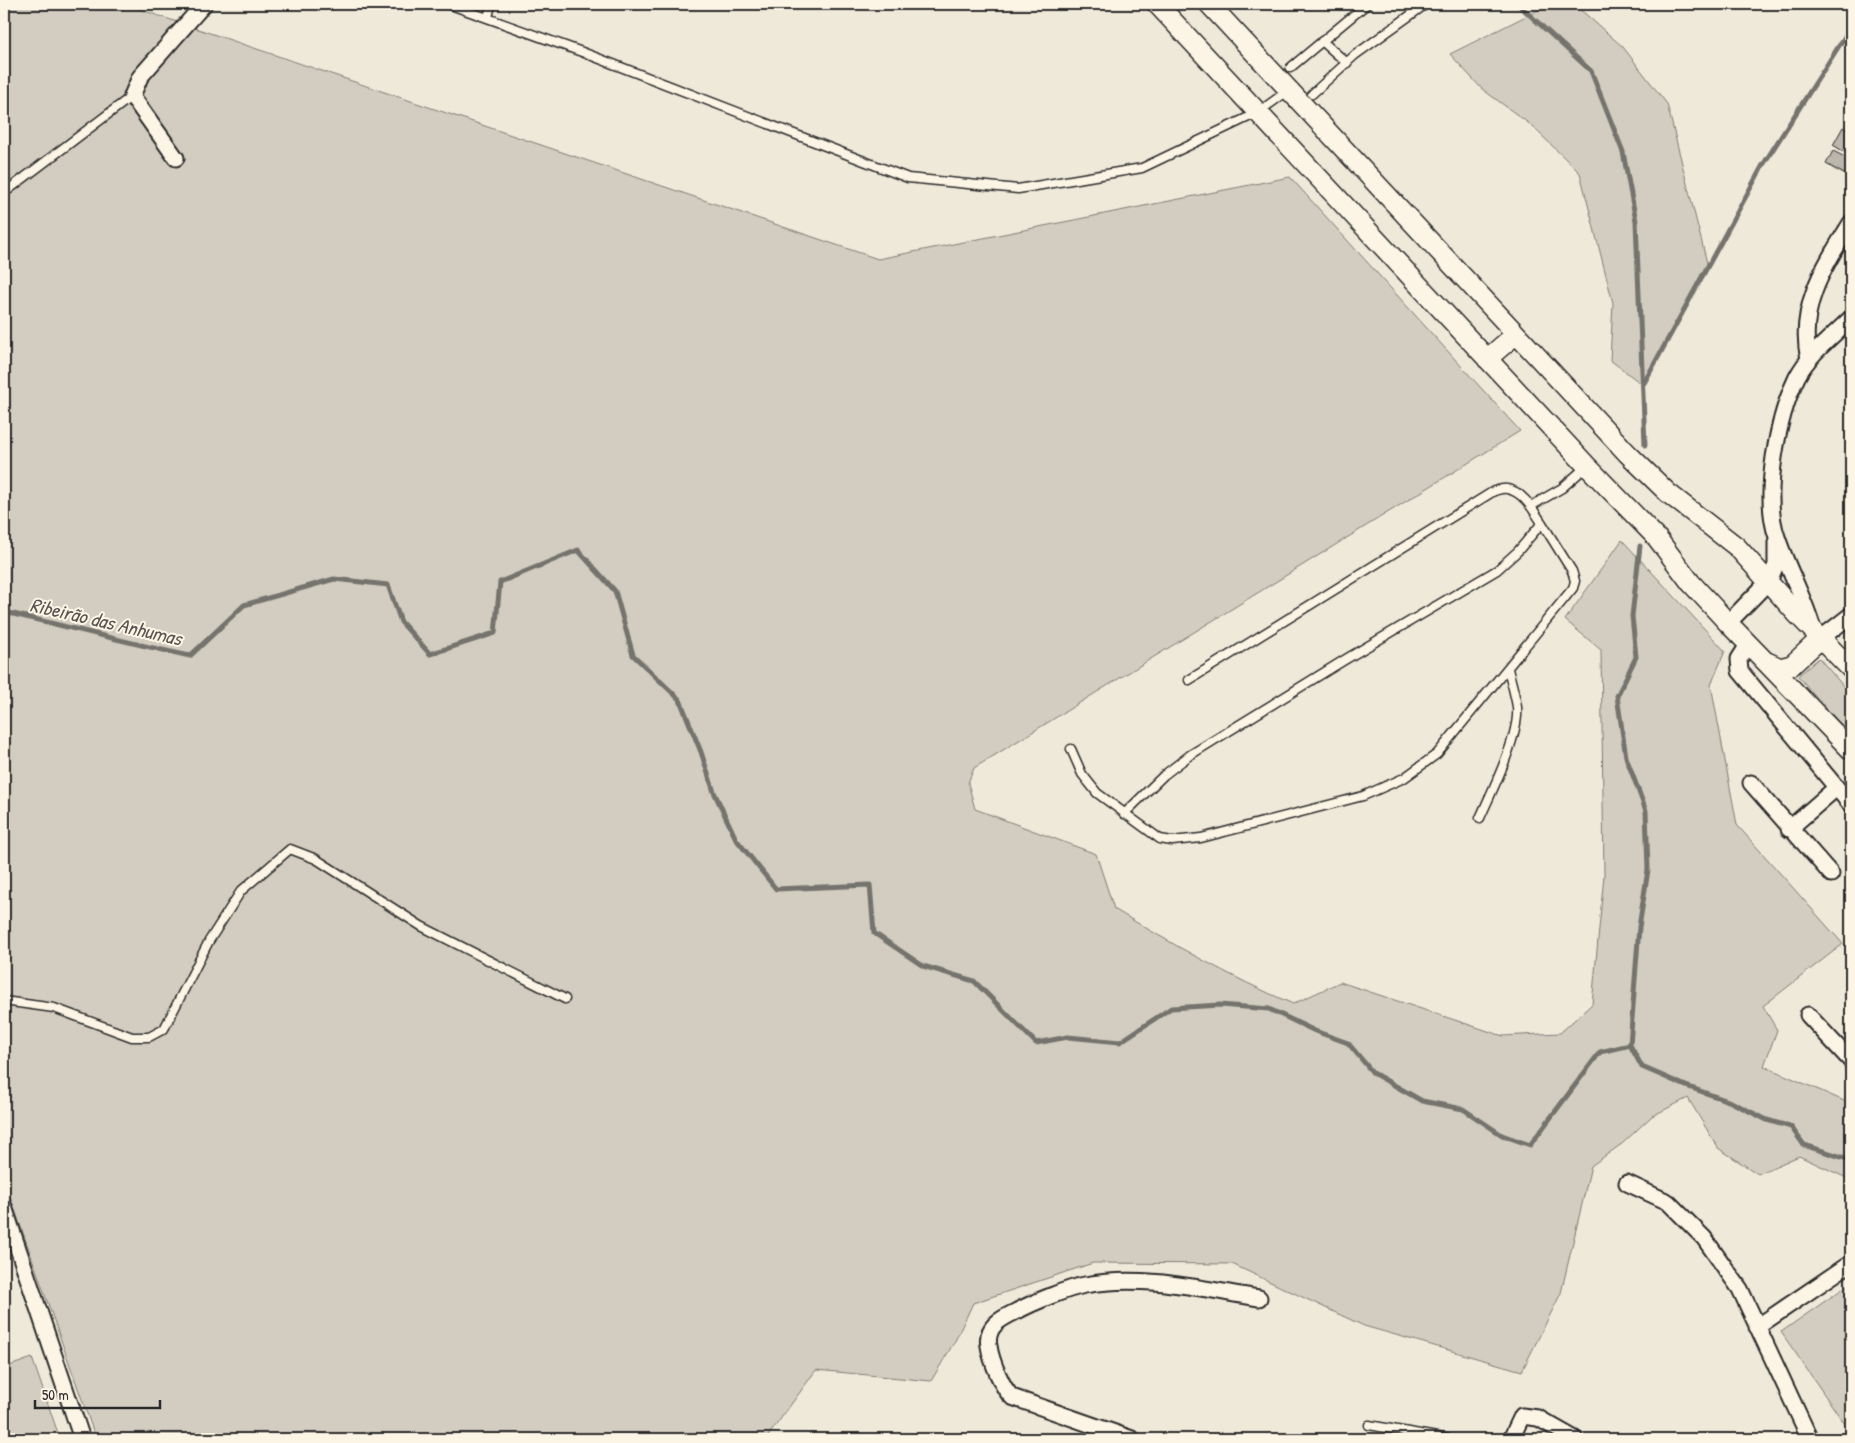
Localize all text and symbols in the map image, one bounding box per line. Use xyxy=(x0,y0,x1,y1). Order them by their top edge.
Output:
water label: Ribeirão das Anhumas xyxy=(28,590,187,652)
scale bar xyxy=(35,1378,160,1410)
text: 50 m xyxy=(42,1384,69,1405)

